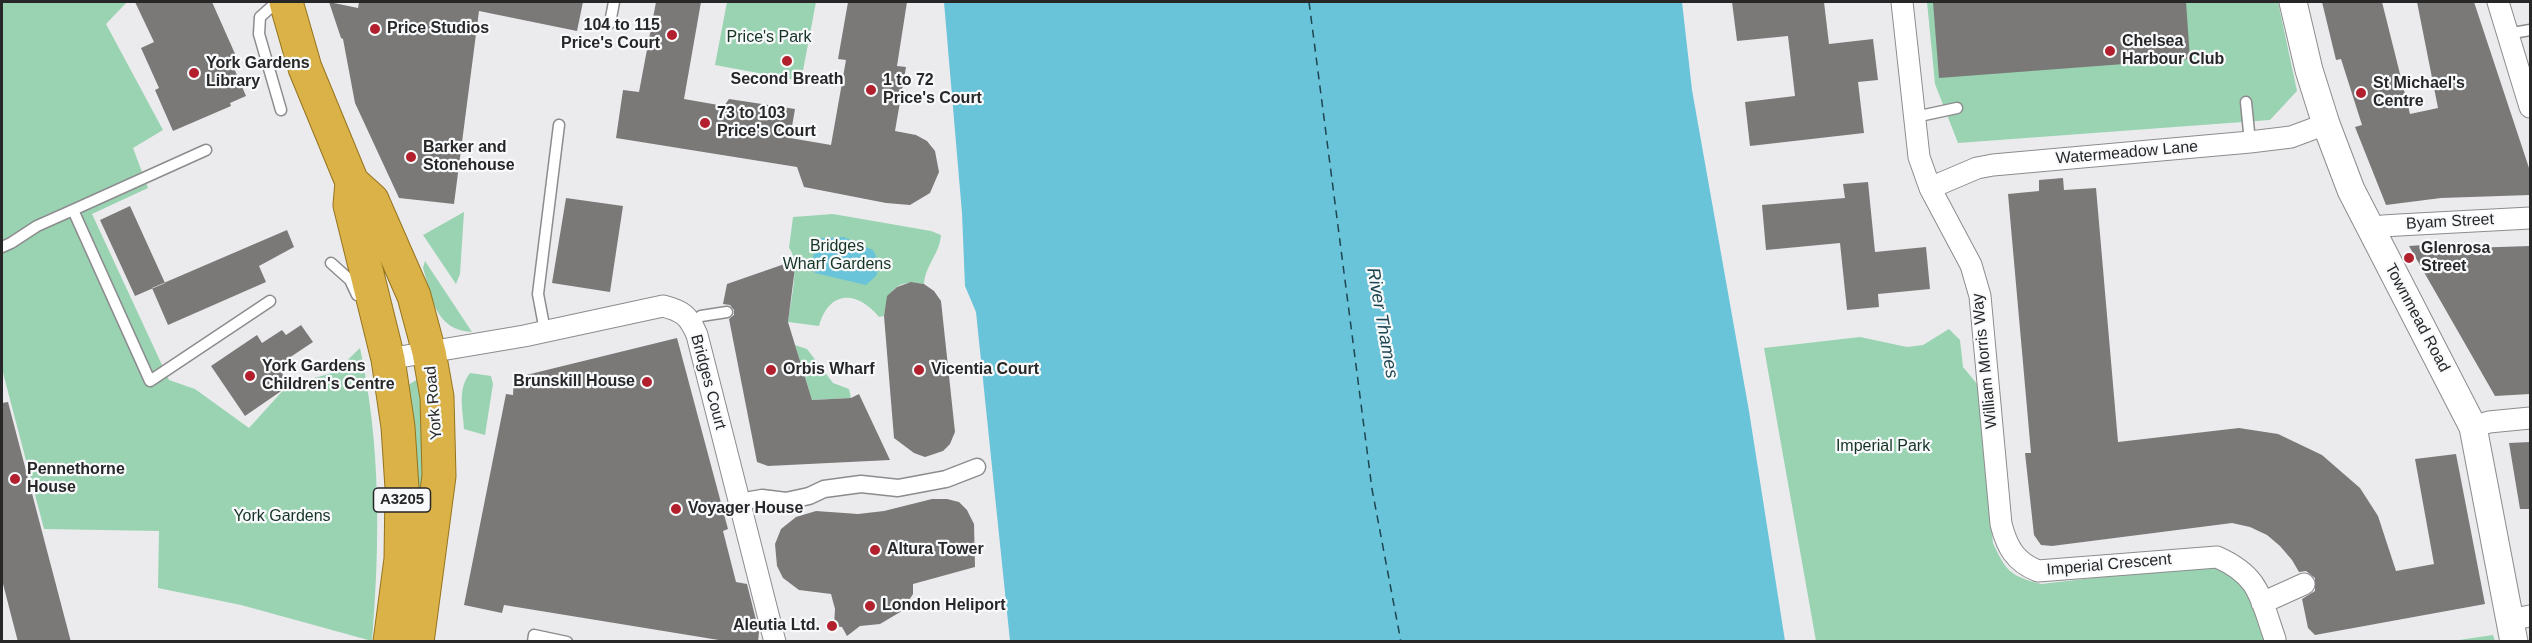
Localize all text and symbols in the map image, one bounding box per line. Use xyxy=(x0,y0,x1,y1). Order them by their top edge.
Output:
place label: 104 to 115 Price's Court xyxy=(561,16,660,54)
place label: Price Studios xyxy=(387,19,489,39)
marker: Price Studios xyxy=(368,22,382,36)
marker: 104 to 115 Price's Court xyxy=(665,28,679,42)
park label: Price's Park xyxy=(727,28,811,48)
place label: Chelsea Harbour Club xyxy=(2122,32,2224,70)
marker: Chelsea Harbour Club xyxy=(2103,44,2117,58)
place label: York Gardens Library xyxy=(206,54,310,92)
marker: Second Breath xyxy=(780,54,794,68)
marker: York Gardens Library xyxy=(187,66,201,80)
place label: Second Breath xyxy=(731,70,843,90)
place label: 1 to 72 Price's Court xyxy=(883,71,982,109)
place label: St Michael's Centre xyxy=(2373,74,2465,112)
marker: 1 to 72 Price's Court xyxy=(864,83,878,97)
marker: St Michael's Centre xyxy=(2354,86,2368,100)
place label: 73 to 103 Price's Court xyxy=(717,104,816,142)
marker: 73 to 103 Price's Court xyxy=(698,116,712,130)
street label: Watermeadow Lane xyxy=(2055,137,2199,169)
place label: Barker and Stonehouse xyxy=(423,138,515,176)
marker: Barker and Stonehouse xyxy=(404,150,418,164)
street label: Byam Street xyxy=(2406,210,2494,234)
park label: Bridges Wharf Gardens xyxy=(783,237,891,275)
place label: Glenrosa Street xyxy=(2421,239,2490,277)
marker: Glenrosa Street xyxy=(2402,251,2416,265)
street label: Townmead Road xyxy=(2380,260,2454,376)
water label: River Thames xyxy=(1362,266,1402,380)
street label: William Morris Way xyxy=(1968,292,2002,430)
street label: Bridges Court xyxy=(686,332,730,432)
place label: York Gardens Children's Centre xyxy=(262,357,395,395)
place label: Orbis Wharf xyxy=(783,360,875,380)
place label: Vicentia Court xyxy=(931,360,1039,380)
marker: Orbis Wharf xyxy=(764,363,778,377)
marker: Vicentia Court xyxy=(912,363,926,377)
street label: York Road xyxy=(421,365,447,441)
marker: York Gardens Children's Centre xyxy=(243,369,257,383)
place label: Brunskill House xyxy=(513,372,635,392)
marker: Brunskill House xyxy=(640,375,654,389)
park label: Imperial Park xyxy=(1836,437,1930,457)
place label: Pennethorne House xyxy=(27,460,125,498)
marker: Pennethorne House xyxy=(8,472,22,486)
road number: A3205 xyxy=(374,488,430,512)
place label: Voyager House xyxy=(688,499,803,519)
marker: Voyager House xyxy=(669,502,683,516)
park label: York Gardens xyxy=(233,507,331,527)
place label: Altura Tower xyxy=(887,540,984,560)
marker: Altura Tower xyxy=(868,543,882,557)
street label: Imperial Crescent xyxy=(2046,550,2172,580)
place label: London Heliport xyxy=(882,596,1006,616)
marker: London Heliport xyxy=(863,599,877,613)
place label: Aleutia Ltd. xyxy=(733,616,820,636)
marker: Aleutia Ltd. xyxy=(825,619,839,633)

